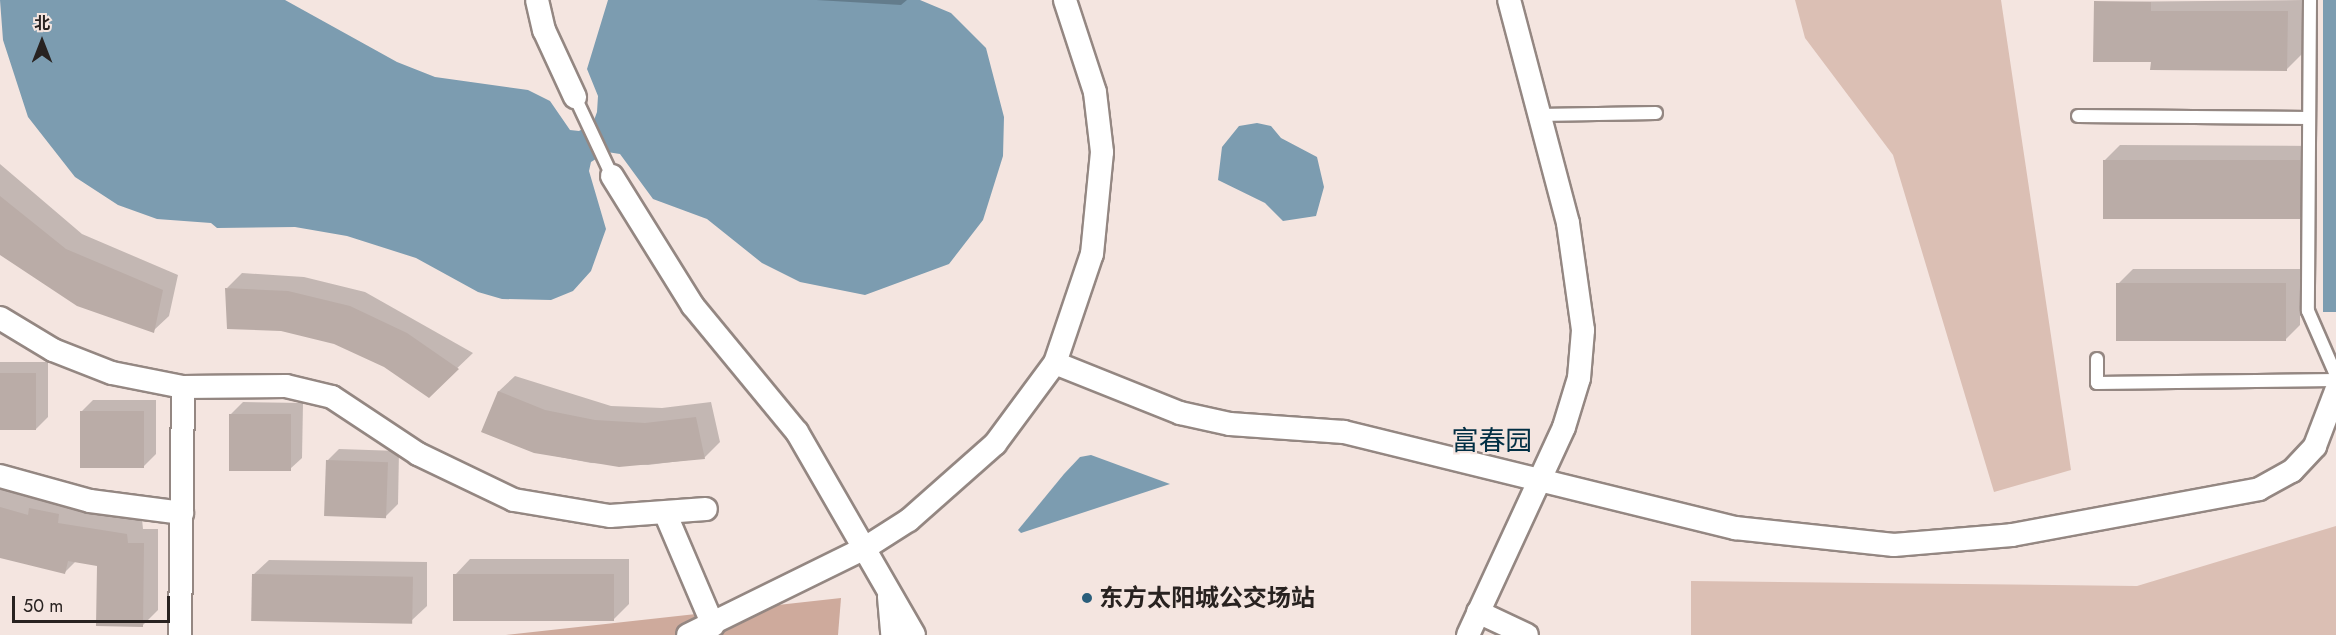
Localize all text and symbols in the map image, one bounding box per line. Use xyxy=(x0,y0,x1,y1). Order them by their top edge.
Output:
north arrow xyxy=(12,12,72,72)
text: 北 xyxy=(34,12,50,35)
district label: 富春园 xyxy=(1452,425,1532,457)
scale bar xyxy=(15,584,172,622)
place label: 东方太阳城公交场站 xyxy=(1099,584,1315,612)
marker: 东方太阳城公交场站 xyxy=(1080,591,1094,605)
text: 50 m xyxy=(23,593,63,619)

